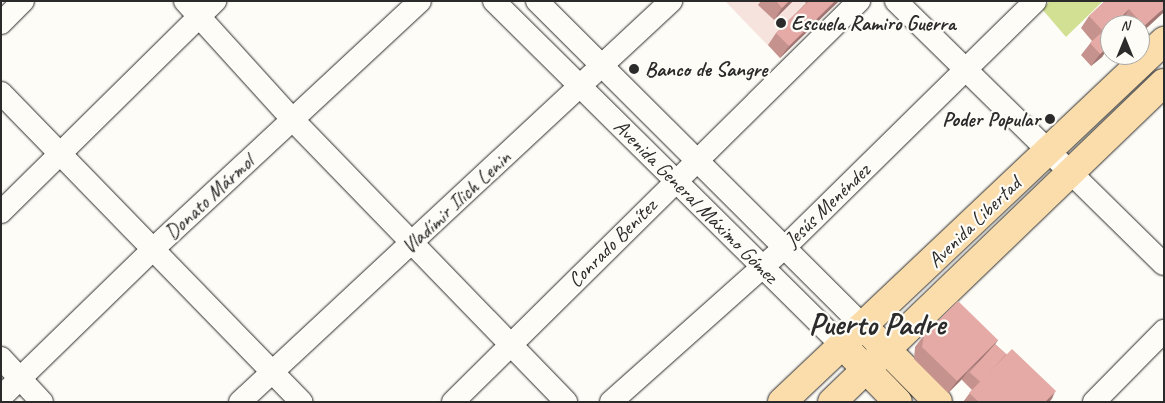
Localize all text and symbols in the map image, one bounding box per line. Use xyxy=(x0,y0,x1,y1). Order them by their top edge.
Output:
place label: Escuela Ramiro Guerra xyxy=(791,10,955,36)
north arrow xyxy=(1100,15,1150,65)
marker: Escuela Ramiro Guerra xyxy=(775,17,787,29)
text: N xyxy=(1121,17,1129,34)
place label: Banco de Sangre xyxy=(645,56,767,82)
marker: Banco de Sangre xyxy=(627,62,641,76)
place label: Poder Popular xyxy=(942,106,1040,132)
marker: Poder Popular xyxy=(1044,113,1056,125)
street label: Avenida General Máximo Gómez xyxy=(609,114,783,288)
street label: Vladímir Ilich Lenin xyxy=(396,145,516,259)
street label: Donato Mármol xyxy=(159,149,259,245)
street label: Jesús Menéndez xyxy=(779,158,875,252)
street label: Avenida Libertad xyxy=(922,171,1026,273)
street label: Conrado Benítez xyxy=(562,193,662,293)
district label: Puerto Padre xyxy=(809,305,945,343)

